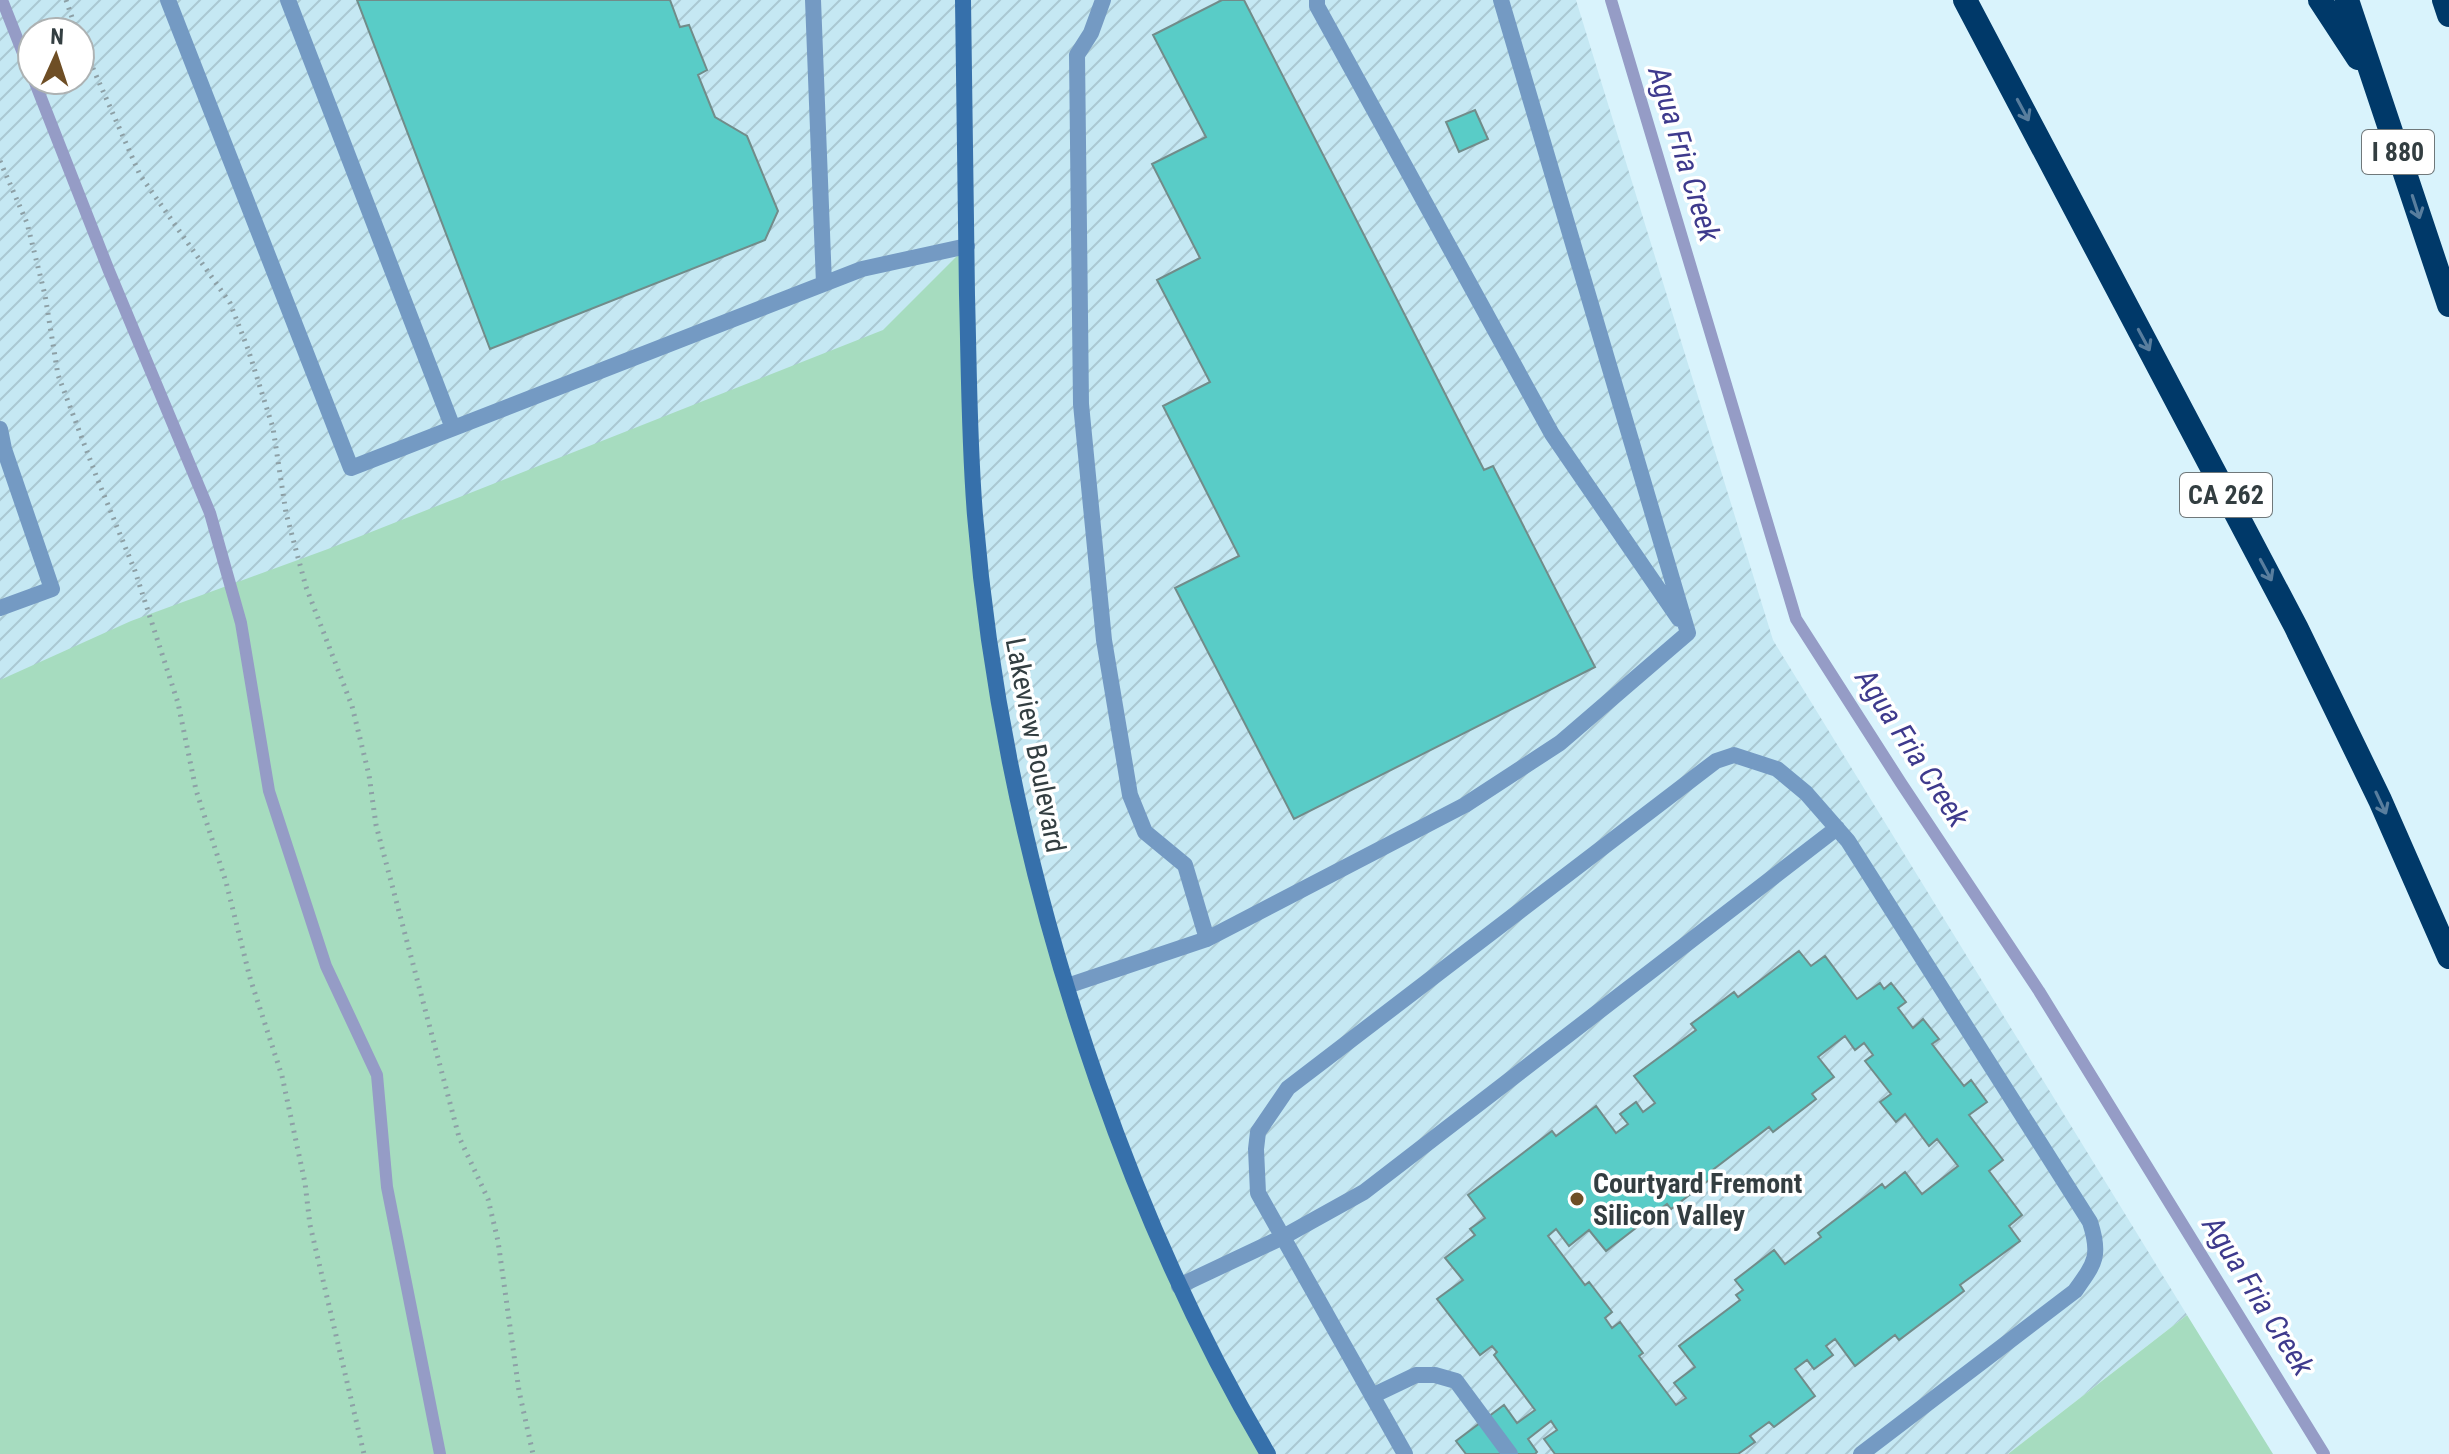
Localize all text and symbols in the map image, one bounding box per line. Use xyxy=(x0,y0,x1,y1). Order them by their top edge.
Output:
north arrow xyxy=(16,16,96,96)
text: N xyxy=(50,24,64,49)
water label: Agua Fria Creek xyxy=(1641,61,1728,247)
one-way arrow xyxy=(2015,97,2031,121)
road number: I 880 xyxy=(2362,130,2434,174)
one-way arrow xyxy=(2410,194,2425,219)
one-way arrow xyxy=(2137,327,2153,351)
road number: CA 262 xyxy=(2180,473,2272,517)
one-way arrow xyxy=(2258,557,2274,581)
street label: Lakeview Boulevard xyxy=(999,635,1072,855)
water label: Agua Fria Creek xyxy=(1848,661,1977,834)
one-way arrow xyxy=(2374,790,2389,814)
place label: Courtyard Fremont Silicon Valley xyxy=(1593,1167,1802,1232)
marker: Courtyard Fremont Silicon Valley xyxy=(1568,1190,1586,1208)
water label: Agua Fria Creek xyxy=(2195,1209,2322,1383)

